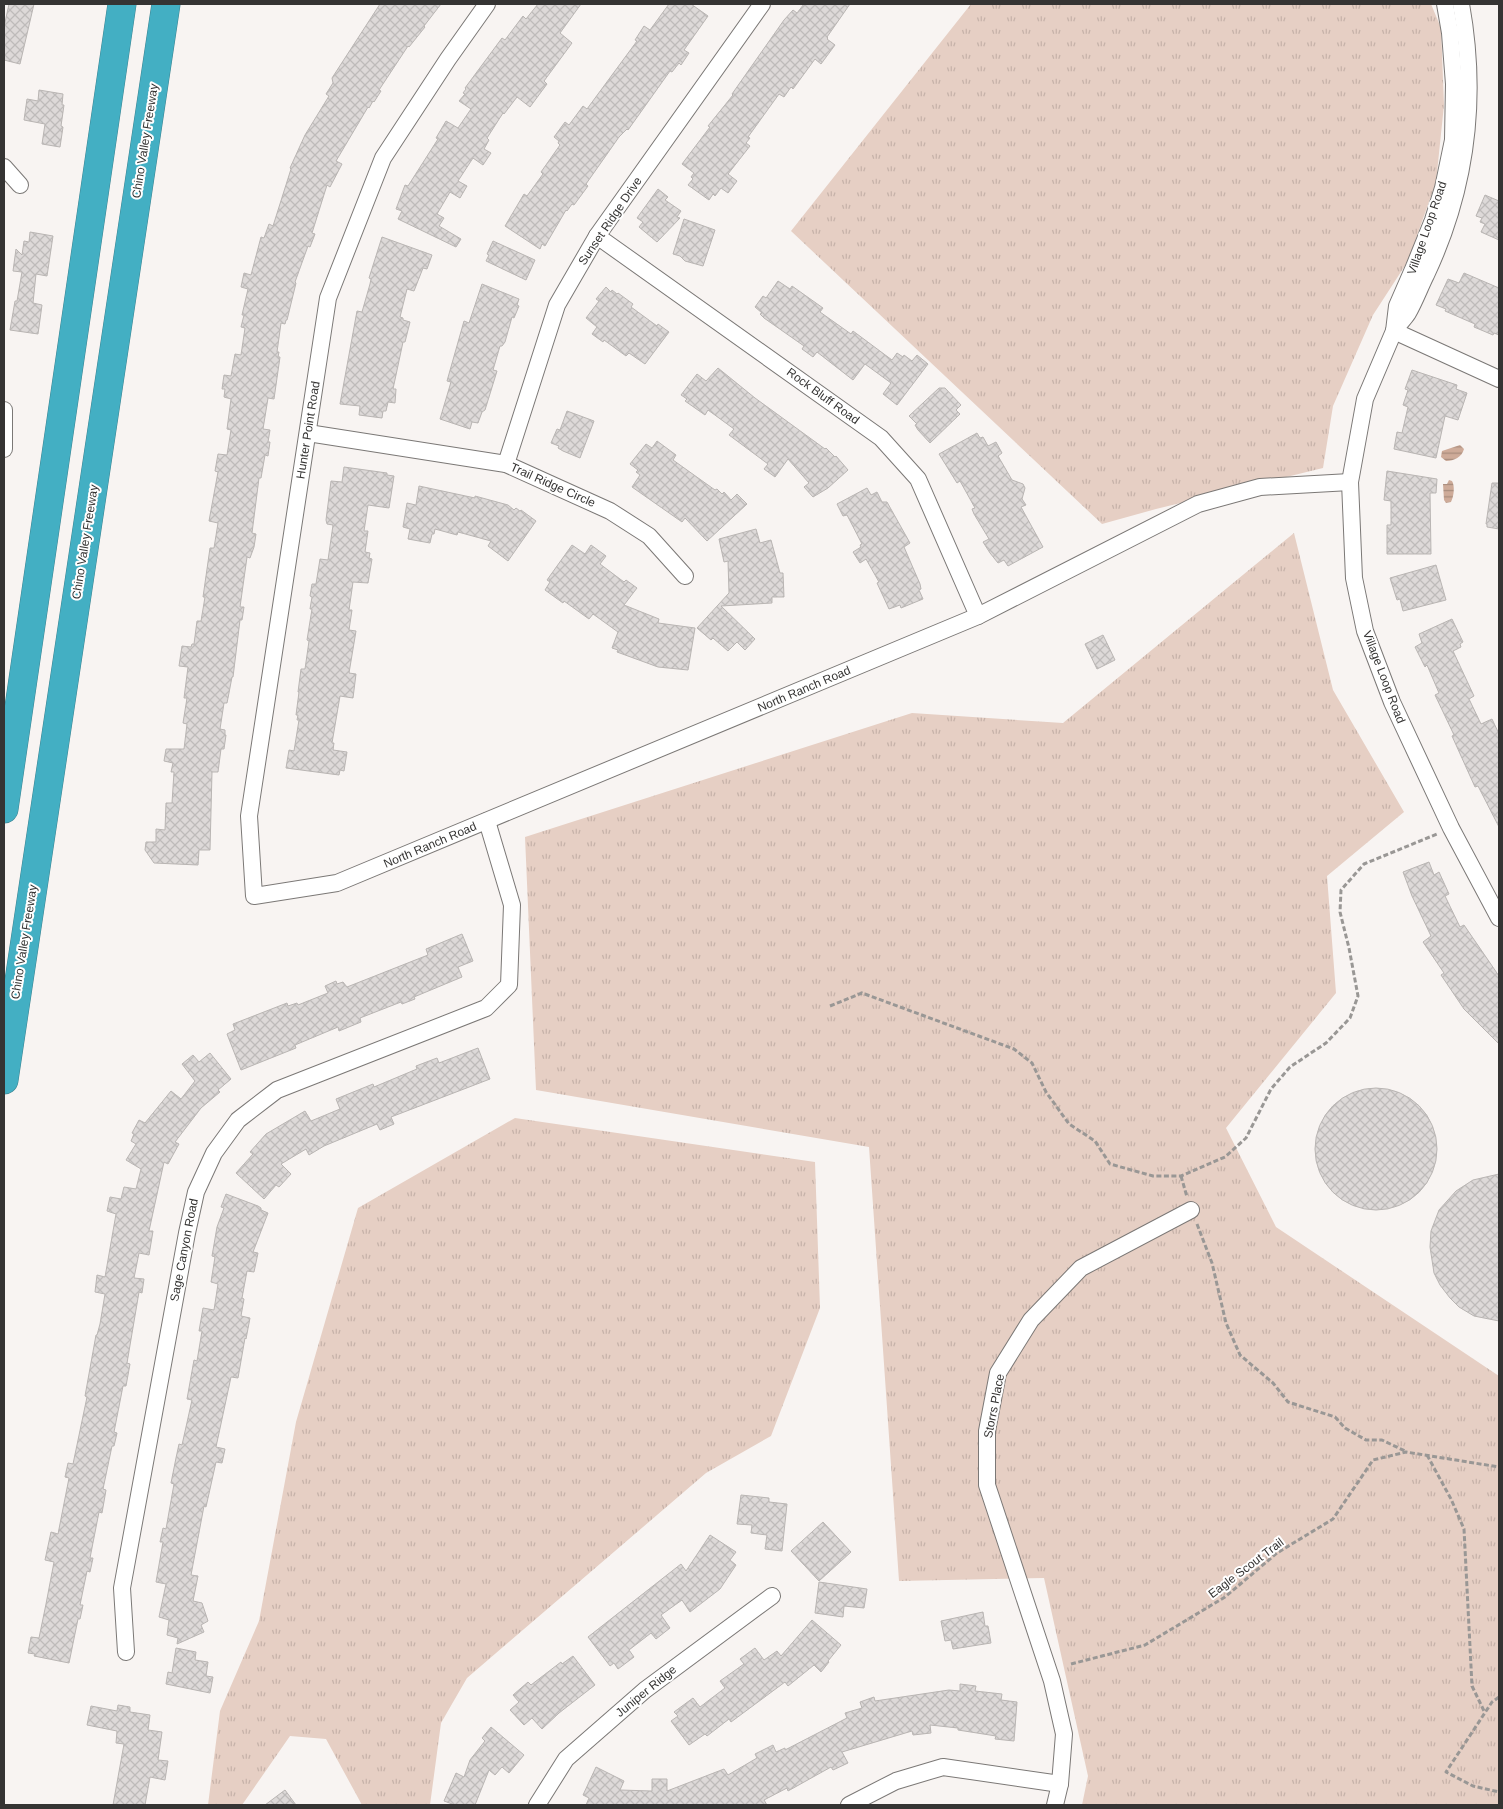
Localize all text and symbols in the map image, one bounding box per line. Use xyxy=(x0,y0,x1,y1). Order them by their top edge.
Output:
street label: Chino Valley Freeway xyxy=(129,83,161,199)
street label: Sunset Ridge Drive xyxy=(575,174,645,268)
street label: Village Loop Road xyxy=(1404,179,1450,277)
street label: Rock Bluff Road xyxy=(784,365,862,427)
street label: Hunter Point Road xyxy=(293,380,323,480)
street label: Trail Ridge Circle xyxy=(508,460,598,510)
street label: Chino Valley Freeway xyxy=(69,484,101,600)
street label: Village Loop Road xyxy=(1360,629,1408,725)
street label: North Ranch Road xyxy=(756,663,852,715)
street label: North Ranch Road xyxy=(382,819,478,871)
street label: Chino Valley Freeway xyxy=(8,884,40,1000)
street label: Sage Canyon Road xyxy=(167,1197,201,1303)
street label: Storrs Place xyxy=(981,1372,1007,1439)
street label: Eagle Scout Trail xyxy=(1206,1535,1286,1601)
street label: Juniper Ridge xyxy=(613,1662,679,1720)

